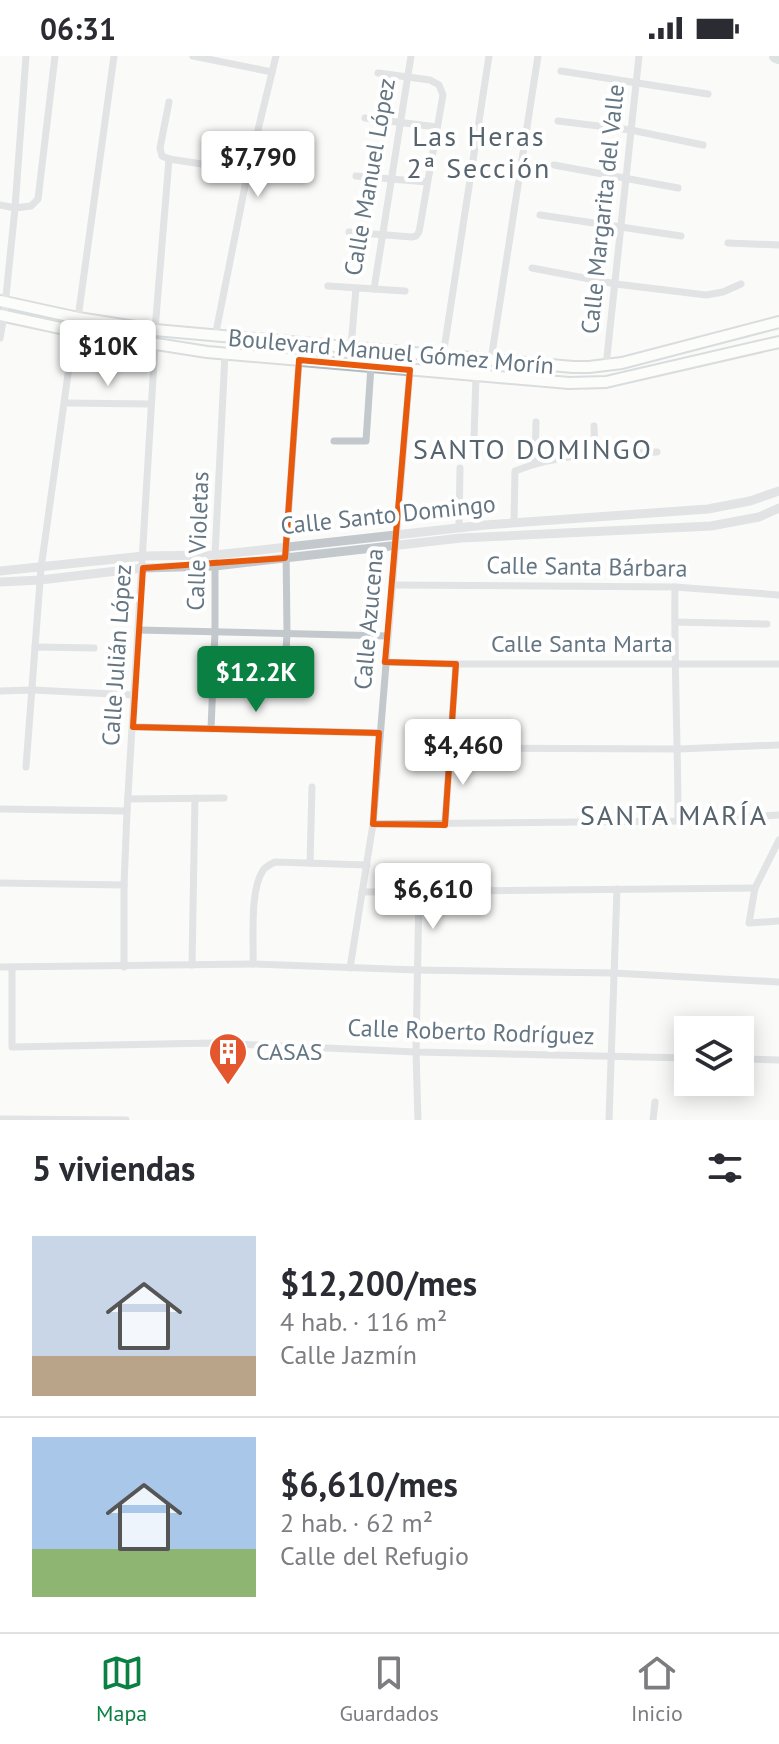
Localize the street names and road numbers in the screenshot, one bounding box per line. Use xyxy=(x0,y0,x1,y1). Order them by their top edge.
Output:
street label: Calle Manuel López xyxy=(337,76,402,278)
street label: Calle Margarita del Valle xyxy=(574,82,631,335)
street label: Boulevard Manuel Gómez Morín xyxy=(227,322,555,381)
street label: Calle Violetas xyxy=(180,471,215,611)
street label: Calle Santo Domingo xyxy=(279,488,497,541)
street label: Calle Azucena xyxy=(347,547,390,691)
street label: Calle Santa Bárbara xyxy=(486,549,688,584)
street label: Calle Julián López xyxy=(95,563,138,747)
street label: Calle Santa Marta xyxy=(491,628,673,659)
street label: Calle Roberto Rodríguez xyxy=(347,1012,595,1051)

